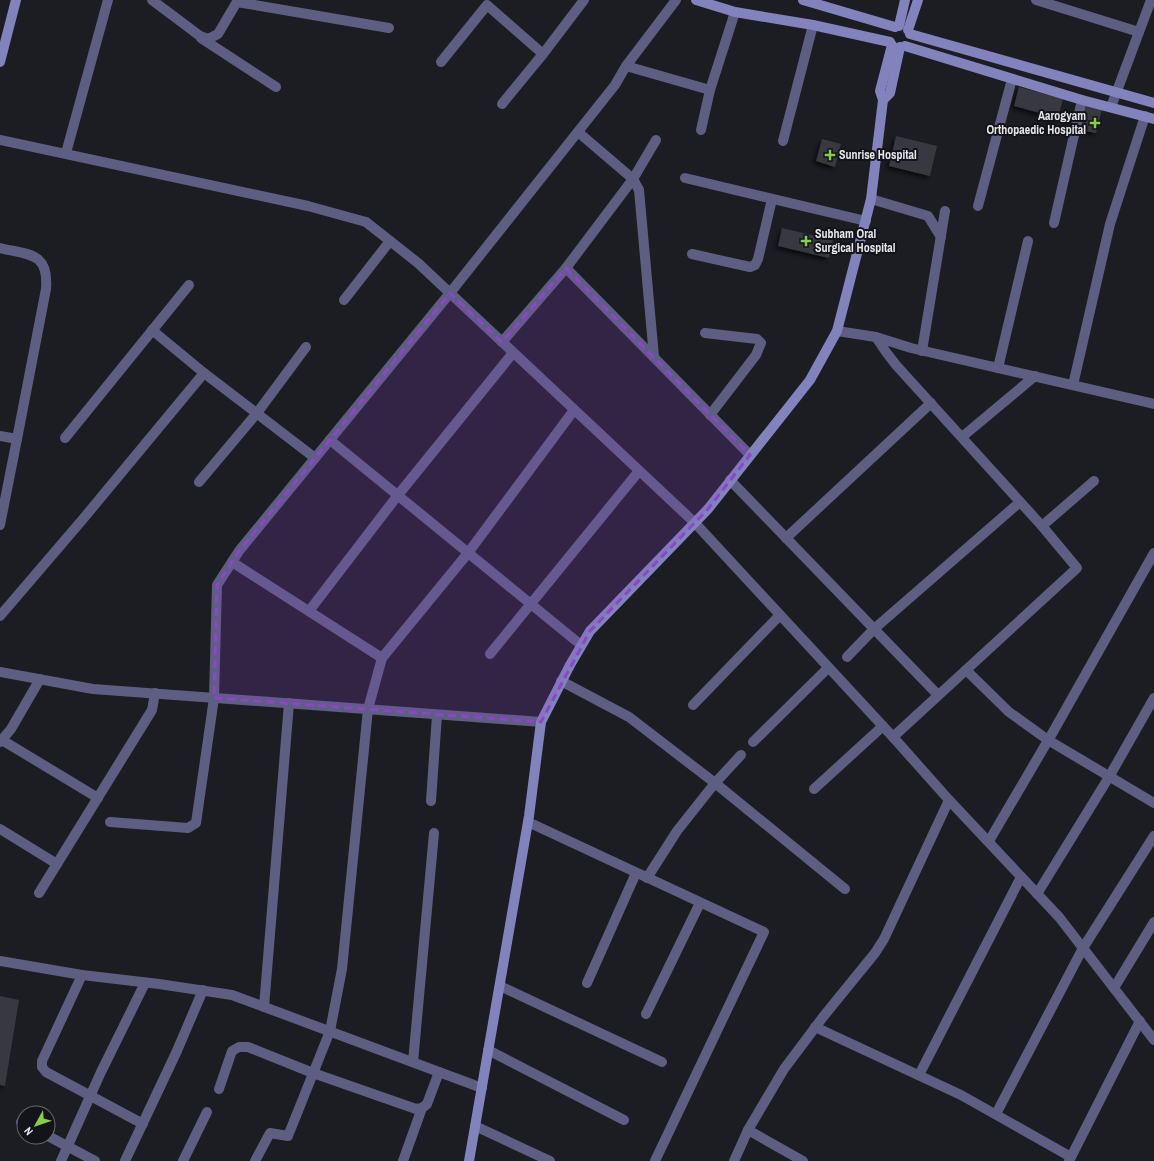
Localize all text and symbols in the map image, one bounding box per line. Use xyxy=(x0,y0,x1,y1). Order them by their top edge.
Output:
place label: Aarogyam Orthopaedic Hospital xyxy=(986,108,1086,138)
marker: Aarogyam Orthopaedic Hospital xyxy=(1089,117,1101,129)
place label: Sunrise Hospital xyxy=(839,147,917,163)
marker: Sunrise Hospital xyxy=(824,149,836,161)
place label: Subham Oral Surgical Hospital xyxy=(815,226,896,256)
marker: Subham Oral Surgical Hospital xyxy=(800,235,812,247)
north arrow xyxy=(16,1105,56,1145)
text: N xyxy=(21,1124,36,1138)

